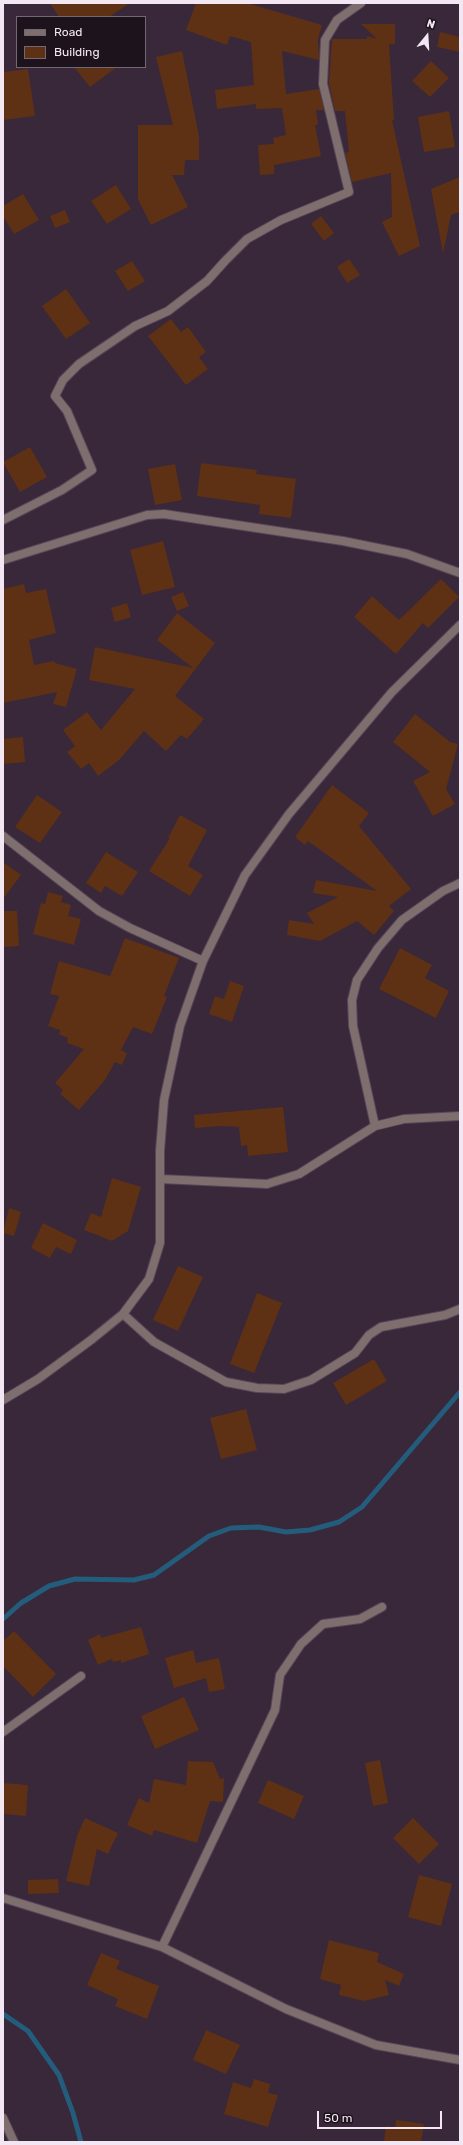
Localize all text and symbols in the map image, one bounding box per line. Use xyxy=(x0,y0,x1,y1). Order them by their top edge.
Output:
legend xyxy=(16,16,146,68)
north arrow xyxy=(407,16,447,56)
text: N xyxy=(425,17,437,32)
text: Road xyxy=(54,25,82,39)
text: Building xyxy=(54,45,100,59)
scale bar xyxy=(319,2103,444,2129)
text: 50 m xyxy=(324,2111,352,2125)

